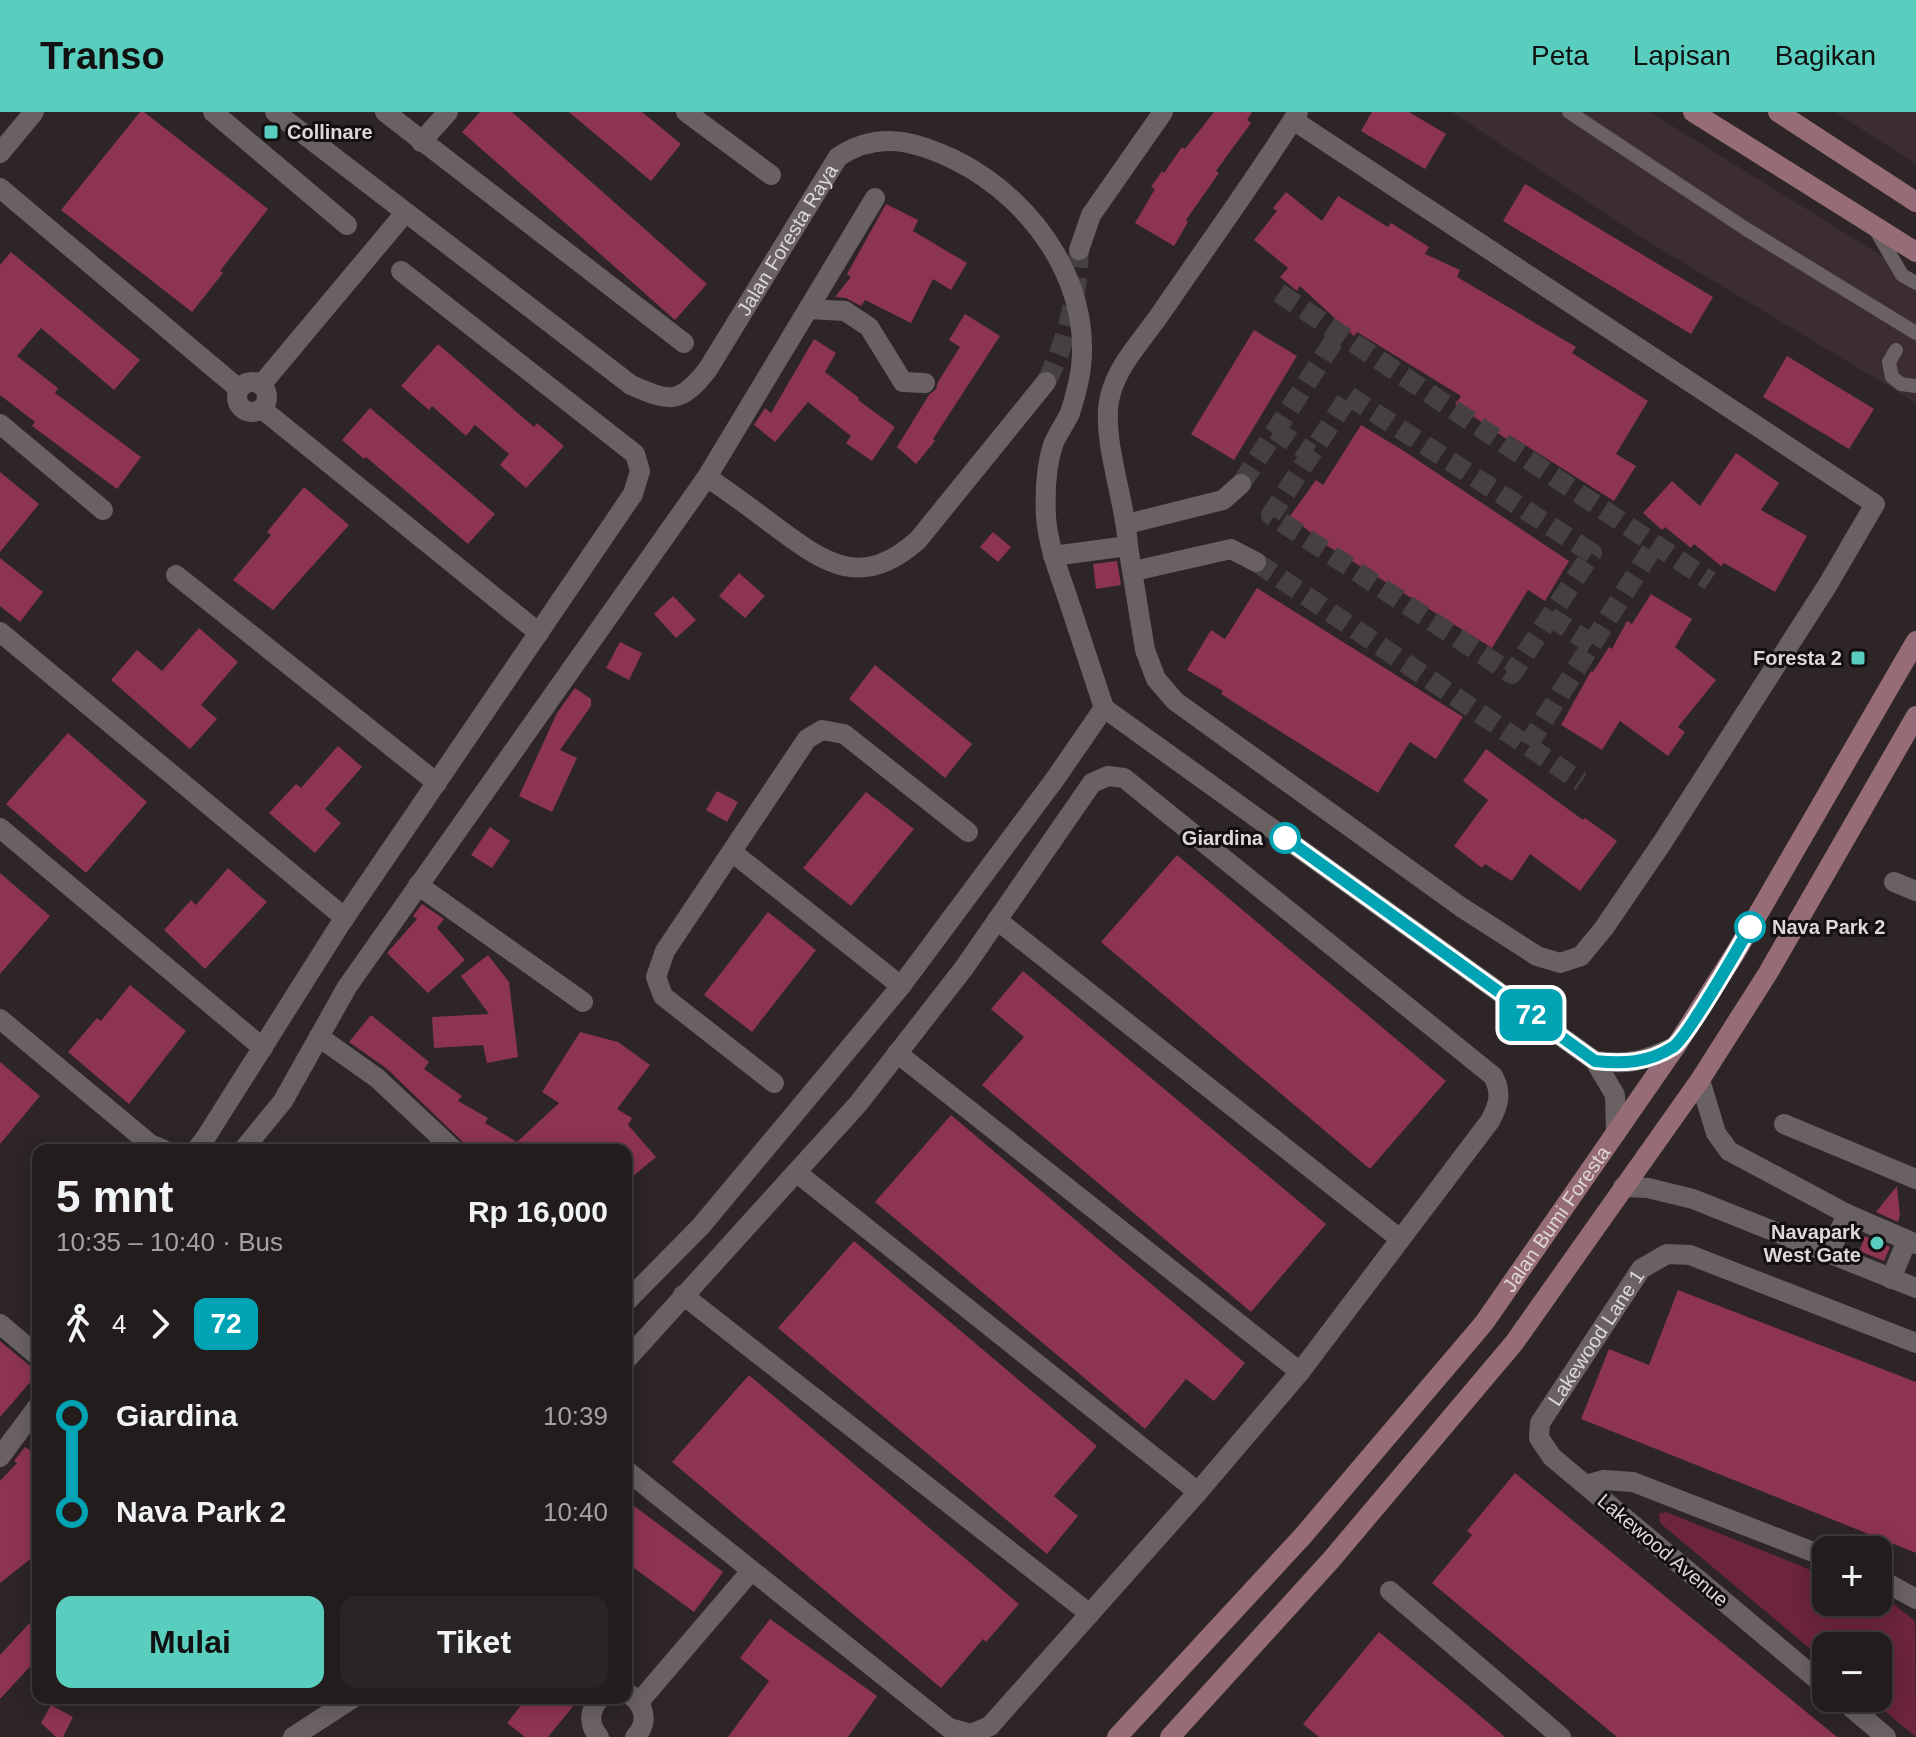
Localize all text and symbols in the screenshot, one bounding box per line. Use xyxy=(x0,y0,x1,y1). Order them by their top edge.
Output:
text: Transo xyxy=(40,35,165,77)
text: Peta xyxy=(1531,40,1589,71)
text: Lapisan xyxy=(1633,40,1731,71)
text: Bagikan xyxy=(1775,40,1876,71)
place label: Collinare xyxy=(287,121,373,143)
marker: Collinare xyxy=(262,123,280,141)
street label: Jalan Foresta Raya xyxy=(732,159,842,320)
place label: Foresta 2 xyxy=(1753,647,1842,669)
marker: Foresta 2 xyxy=(1849,649,1867,667)
marker: Giardina xyxy=(1270,823,1300,853)
place label: Giardina xyxy=(1182,827,1264,849)
marker: Nava Park 2 xyxy=(1735,912,1765,942)
place label: Nava Park 2 xyxy=(1772,916,1885,938)
line badge: 72 xyxy=(1495,989,1567,1041)
text: 72 xyxy=(1515,999,1547,1030)
street label: Jalan Bumi Foresta xyxy=(1498,1141,1615,1296)
text: 5 mnt xyxy=(56,1172,173,1221)
text: Rp 16,000 xyxy=(468,1195,608,1228)
place label: Navapark West Gate xyxy=(1764,1221,1862,1266)
text: 10:35 – 10:40 · Bus xyxy=(56,1227,283,1257)
marker: Navapark West Gate xyxy=(1868,1234,1886,1252)
street label: Lakewood Lane 1 xyxy=(1544,1265,1649,1410)
icon: walk xyxy=(56,1302,100,1346)
icon: forward xyxy=(138,1302,182,1346)
text: 72 xyxy=(210,1308,242,1339)
text: 4 xyxy=(112,1309,126,1339)
text: Giardina xyxy=(116,1399,238,1432)
text: 10:39 xyxy=(543,1401,608,1431)
street label: Lakewood Avenue xyxy=(1593,1489,1733,1611)
text: Nava Park 2 xyxy=(116,1495,286,1528)
text: 10:40 xyxy=(543,1497,608,1527)
map controls xyxy=(1812,1536,1892,1712)
button: + xyxy=(1812,1536,1892,1616)
button: Mulai xyxy=(56,1596,324,1688)
button: Tiket xyxy=(340,1596,608,1688)
button: − xyxy=(1812,1632,1892,1712)

